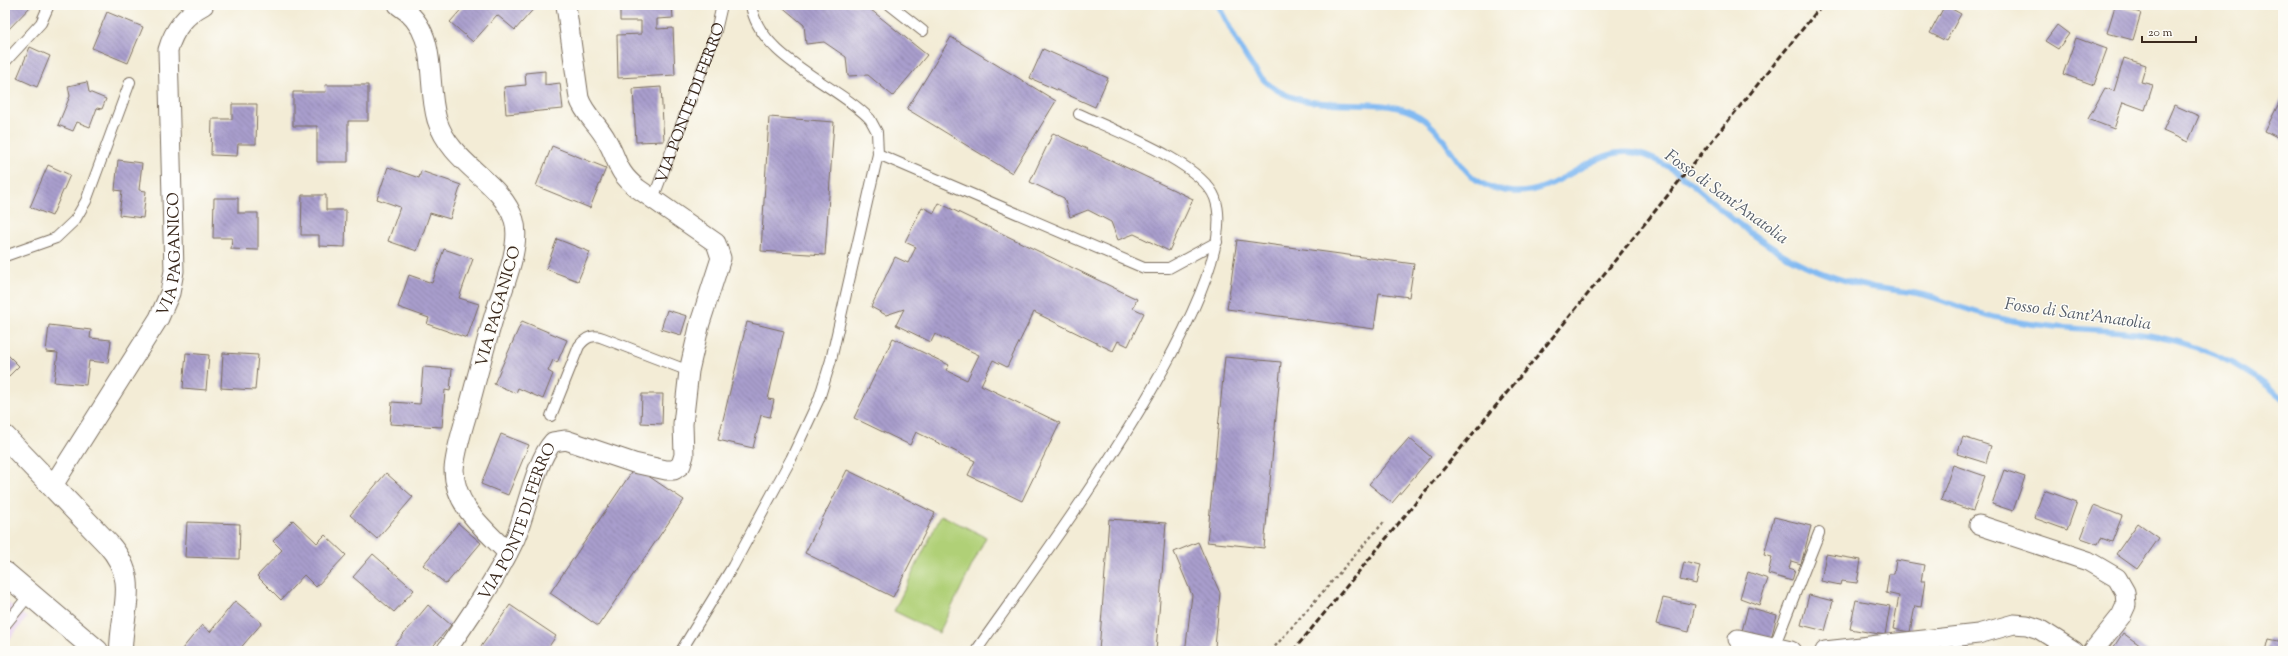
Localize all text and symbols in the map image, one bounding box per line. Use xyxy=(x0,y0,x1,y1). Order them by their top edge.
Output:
scale bar xyxy=(2142,18,2196,44)
street label: VIA PONTE DI FERRO xyxy=(651,20,732,187)
text: 20 m xyxy=(2148,24,2173,42)
water label: Fosso di Sant'Anatolia xyxy=(1659,144,1793,251)
street label: VIA PAGANICO xyxy=(152,192,188,320)
street label: VIA PAGANICO xyxy=(471,243,528,370)
water label: Fosso di Sant'Anatolia xyxy=(2003,293,2153,337)
street label: VIA PONTE DI FERRO xyxy=(474,439,563,606)

